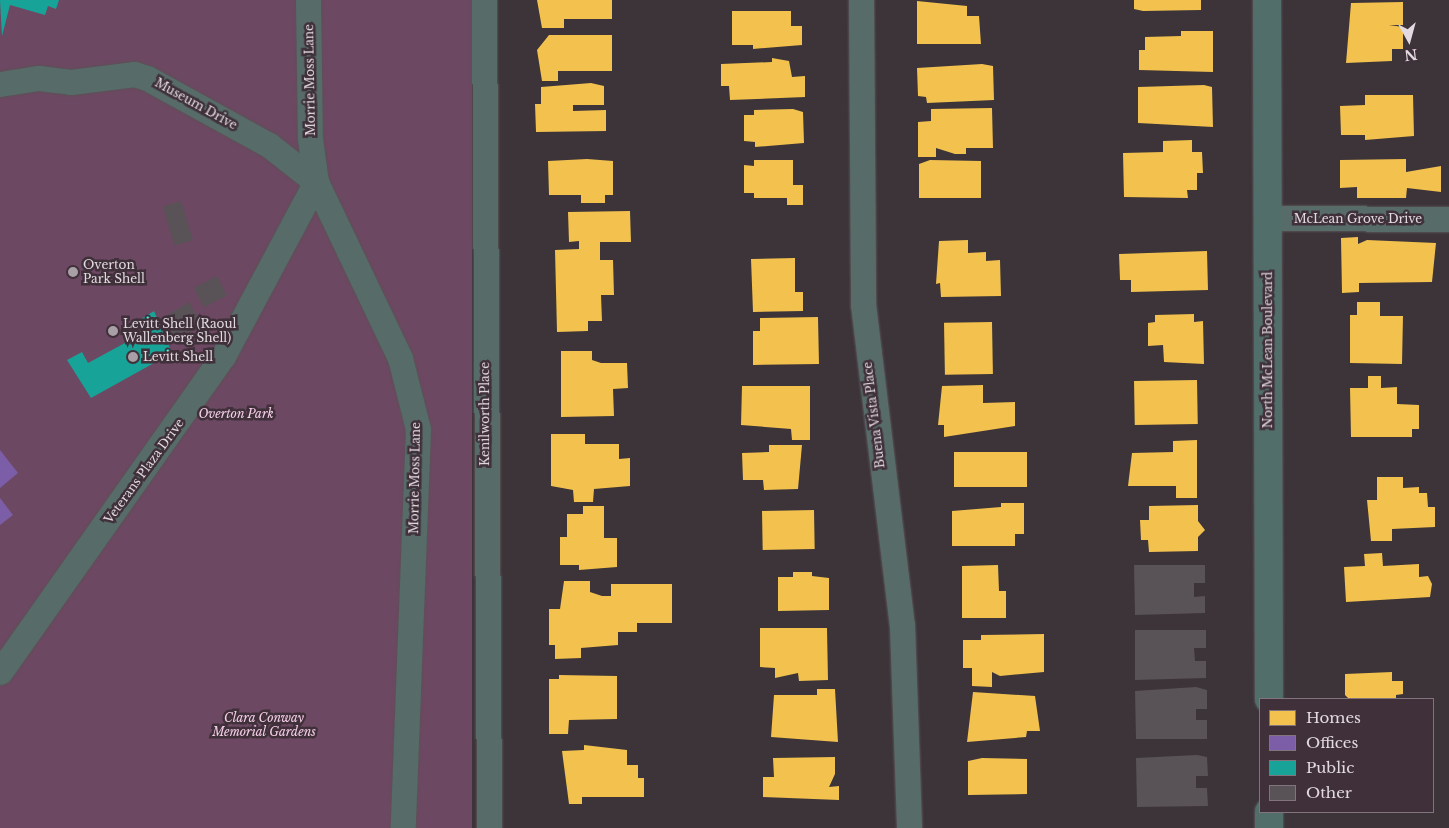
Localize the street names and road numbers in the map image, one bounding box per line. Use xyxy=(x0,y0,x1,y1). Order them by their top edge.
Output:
street label: Morrie Moss Lane xyxy=(302,24,318,136)
street label: Museum Drive xyxy=(152,75,240,133)
street label: McLean Grove Drive xyxy=(1294,212,1422,226)
street label: North McLean Boulevard xyxy=(1261,272,1275,428)
street label: Buena Vista Place xyxy=(860,361,888,469)
street label: Kenilworth Place xyxy=(478,362,492,466)
street label: Veterans Plaza Drive xyxy=(101,416,187,526)
street label: Morrie Moss Lane xyxy=(407,422,423,534)

